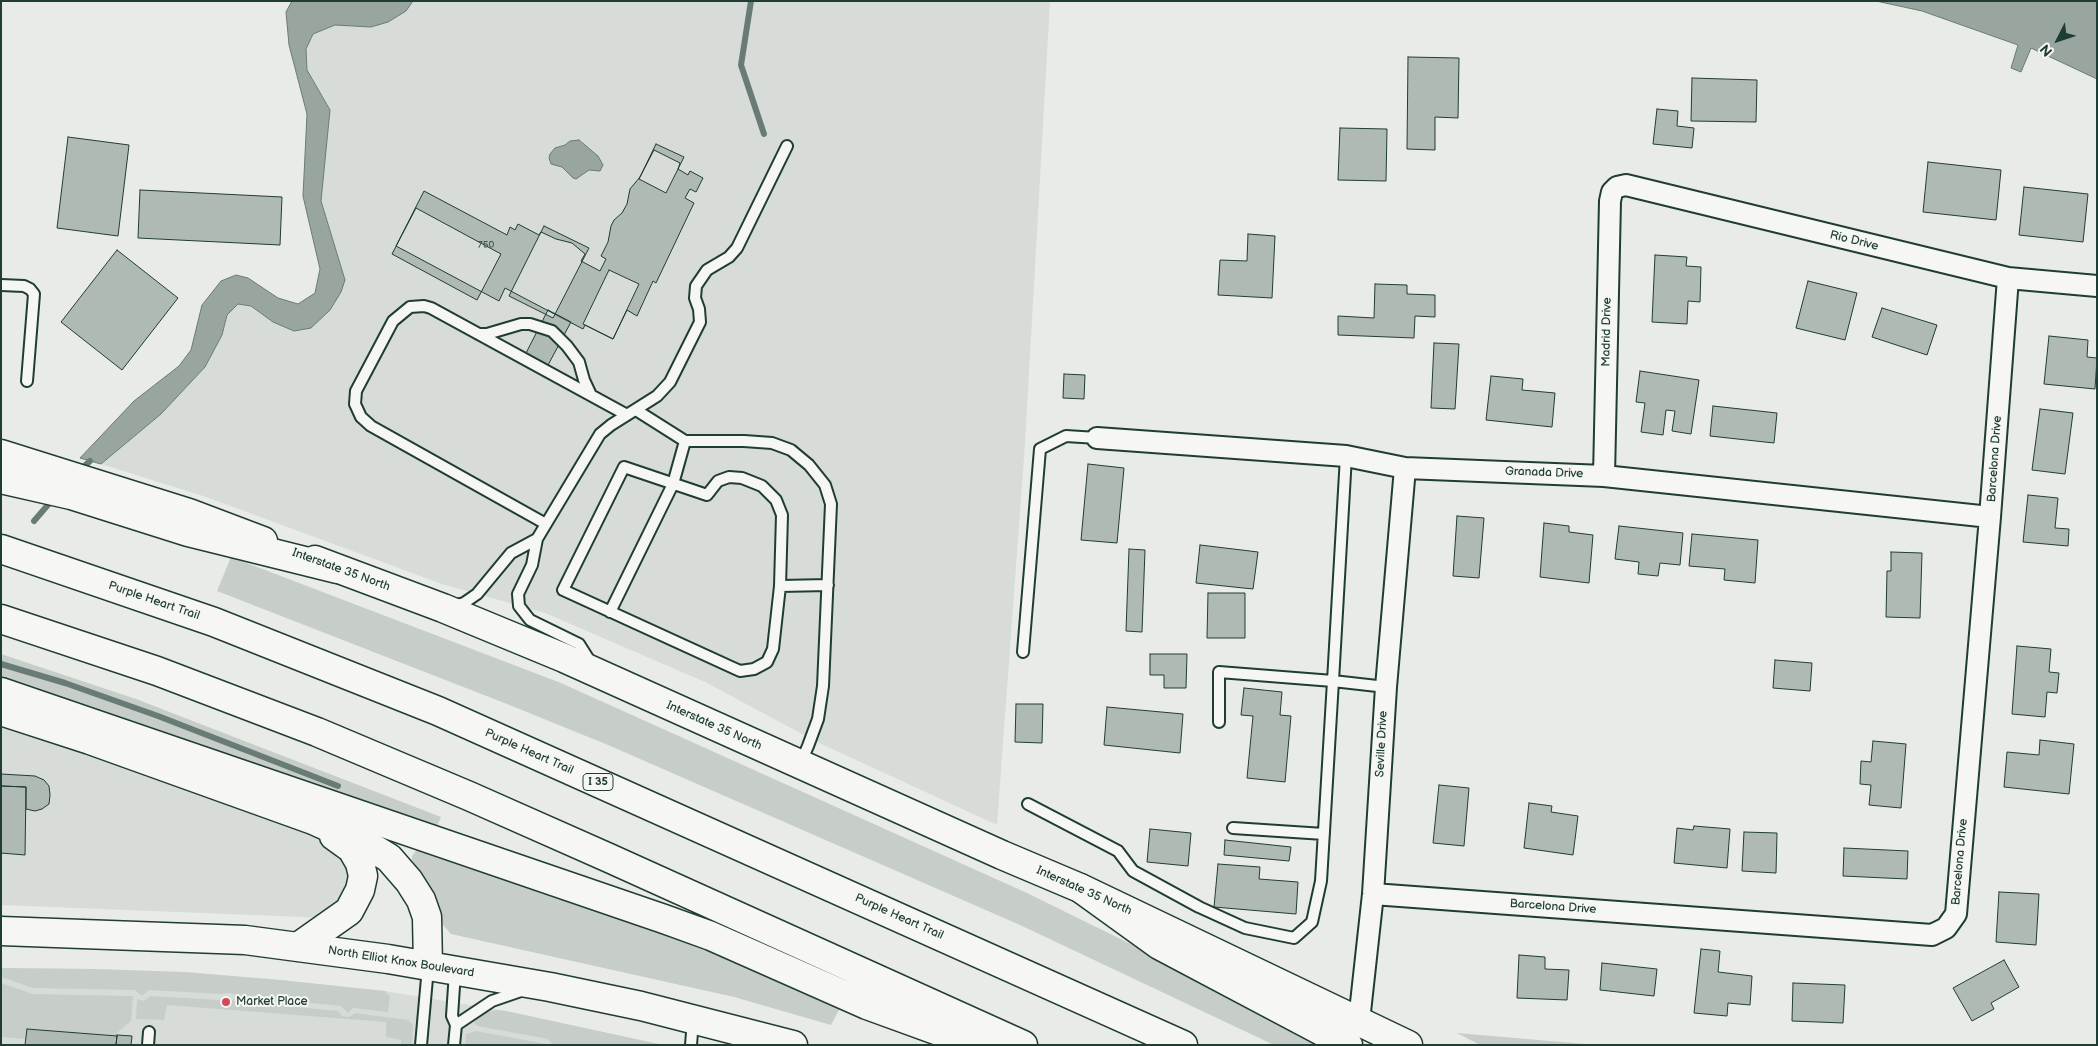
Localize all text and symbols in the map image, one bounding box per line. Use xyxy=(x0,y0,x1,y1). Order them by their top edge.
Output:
north arrow xyxy=(2033,15,2083,65)
text: N xyxy=(2036,41,2056,60)
street label: Rio Drive xyxy=(1828,228,1880,254)
house number: 750 xyxy=(478,239,494,251)
street label: Madrid Drive xyxy=(1599,297,1615,367)
street label: Barcelona Drive xyxy=(1985,415,2005,503)
street label: Granada Drive xyxy=(1504,464,1584,482)
street label: Interstate 35 North xyxy=(290,546,392,594)
street label: Purple Heart Trail xyxy=(106,579,202,623)
street label: Interstate 35 North xyxy=(664,698,764,754)
street label: Seville Drive xyxy=(1373,710,1391,778)
street label: Purple Heart Trail xyxy=(482,726,576,778)
road number: I 35 xyxy=(583,774,613,790)
street label: Barcelona Drive xyxy=(1949,818,1971,906)
street label: Interstate 35 North xyxy=(1034,863,1134,919)
street label: Purple Heart Trail xyxy=(852,891,946,943)
street label: Barcelona Drive xyxy=(1509,897,1597,917)
street label: North Elliot Knox Boulevard xyxy=(327,943,475,981)
place label: Market Place xyxy=(236,995,308,1009)
marker: Market Place xyxy=(220,996,232,1008)

